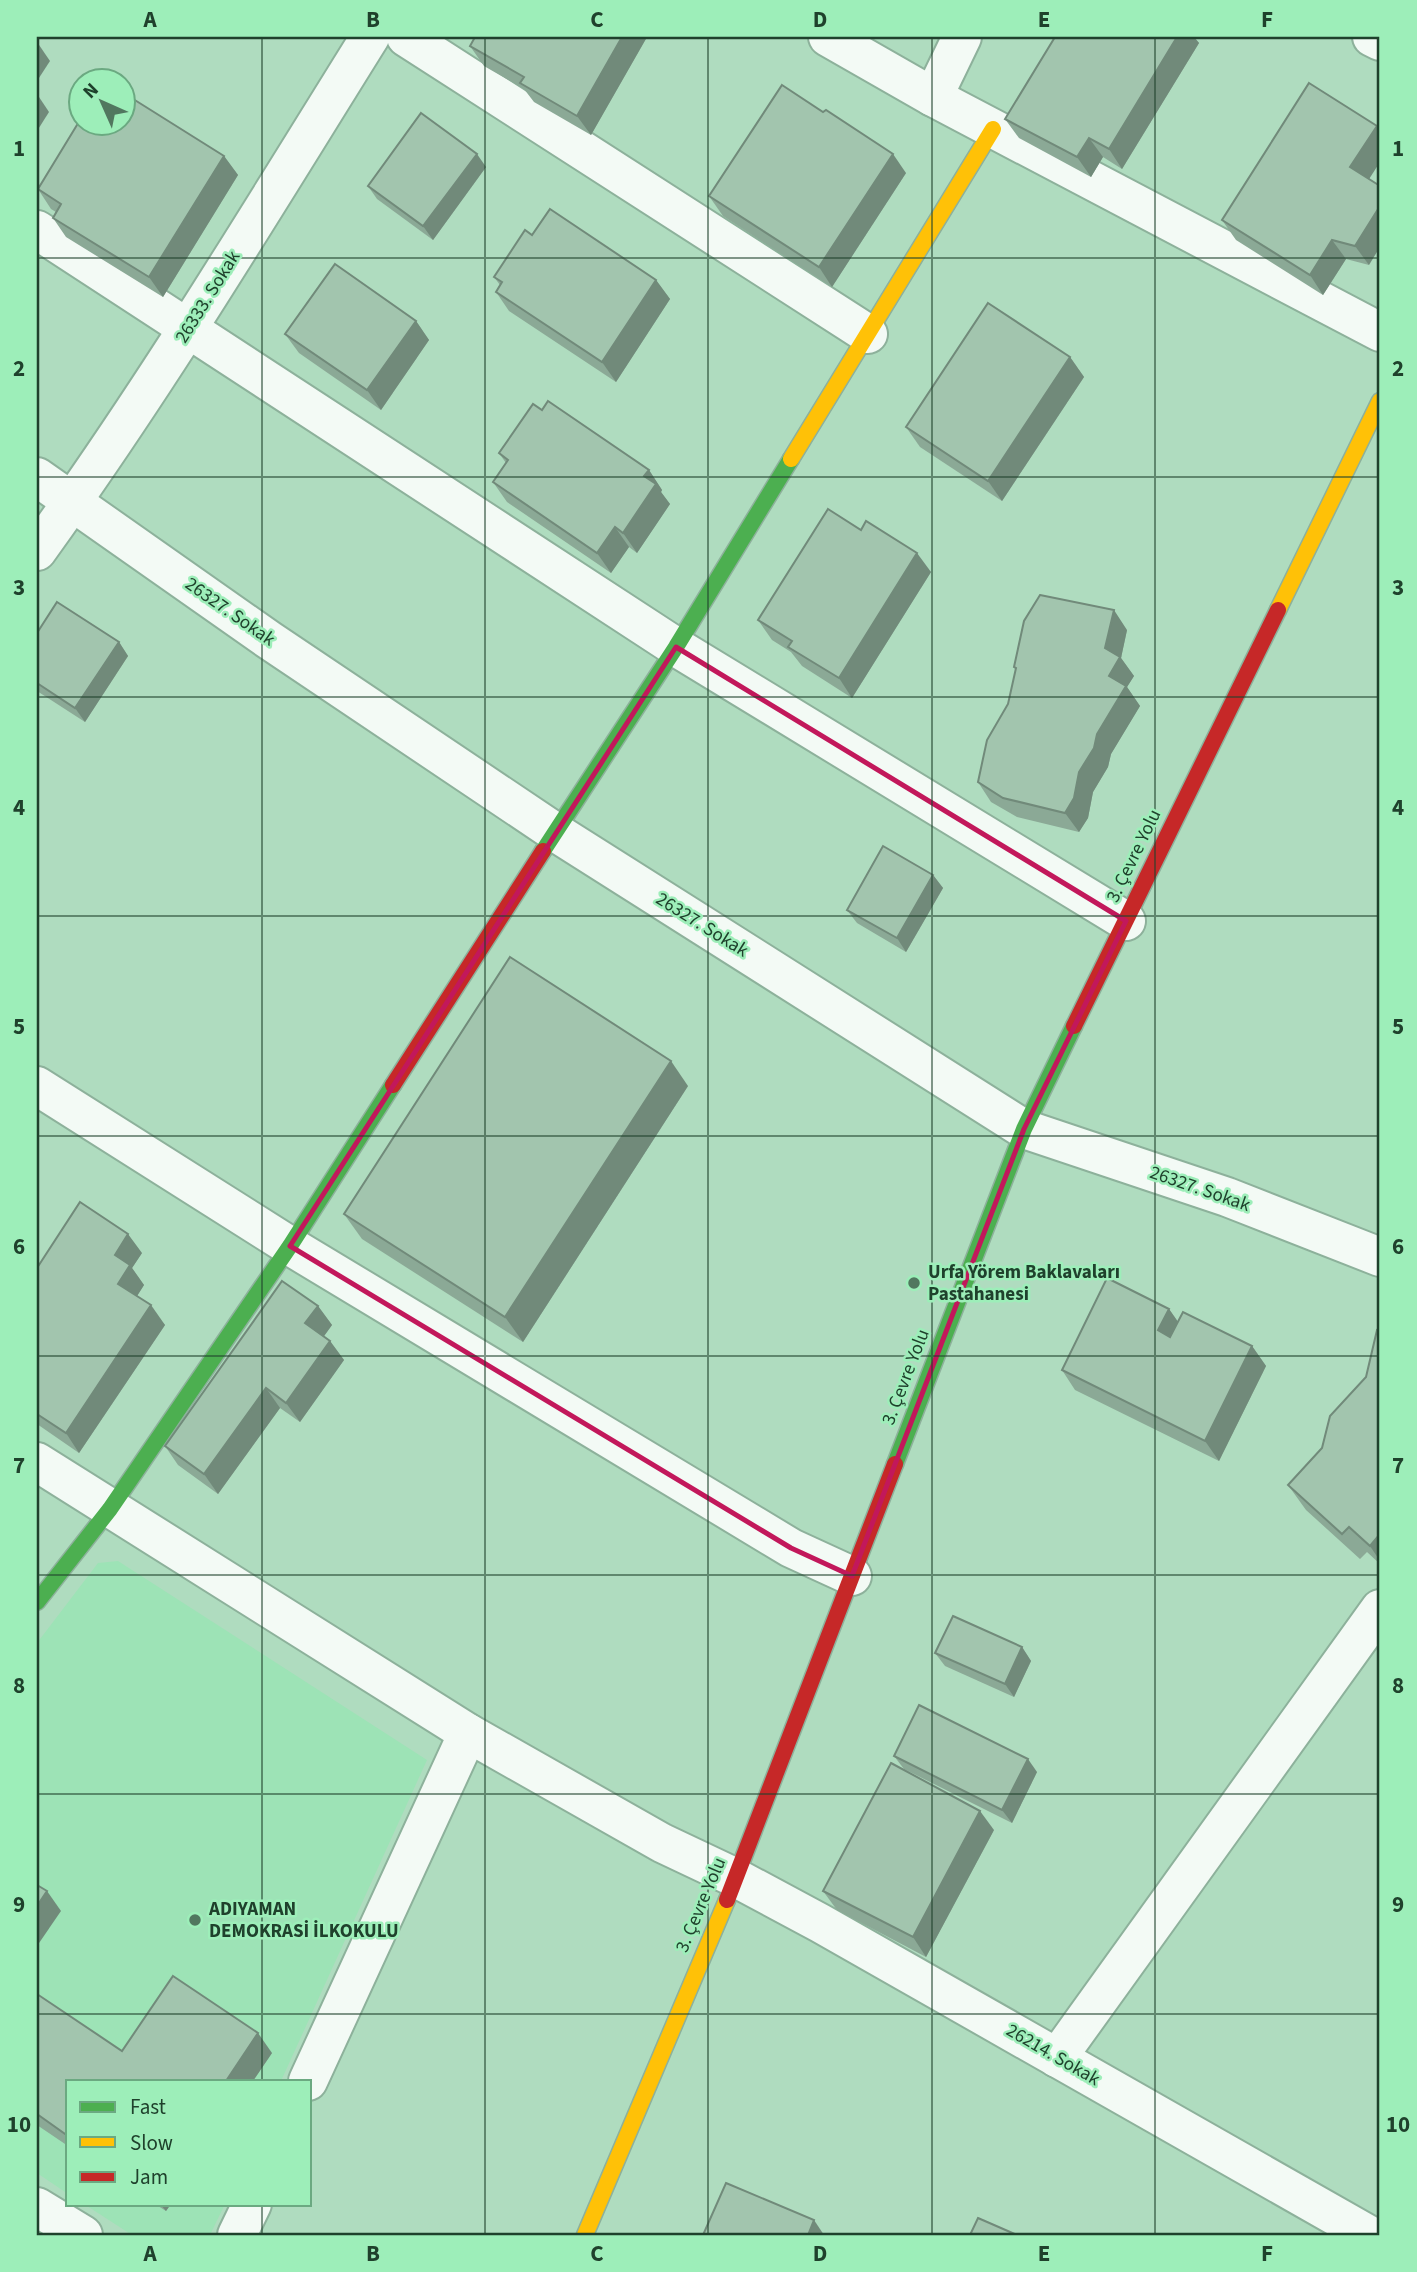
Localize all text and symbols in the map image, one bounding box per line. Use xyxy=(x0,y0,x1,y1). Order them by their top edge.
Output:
text: A xyxy=(142,3,157,36)
text: B xyxy=(366,3,380,36)
text: C xyxy=(590,3,604,36)
text: D xyxy=(813,3,827,36)
text: E xyxy=(1038,3,1050,36)
text: F xyxy=(1261,3,1273,36)
north arrow xyxy=(66,66,136,136)
text: N xyxy=(77,77,105,105)
text: 1 xyxy=(13,132,25,165)
text: 1 xyxy=(1392,132,1404,165)
street label: 26333. Sokak xyxy=(169,245,247,348)
text: 2 xyxy=(13,352,25,385)
text: 2 xyxy=(1392,352,1404,385)
text: 3 xyxy=(13,571,25,604)
street label: 26327. Sokak xyxy=(180,571,281,653)
text: 3 xyxy=(1392,571,1404,604)
text: 4 xyxy=(13,791,25,824)
text: 4 xyxy=(1392,791,1404,824)
street label: 3. Çevre Yolu xyxy=(1100,805,1168,907)
street label: 26327. Sokak xyxy=(651,886,754,964)
text: 5 xyxy=(13,1010,25,1043)
text: 5 xyxy=(1392,1010,1404,1043)
street label: 26327. Sokak xyxy=(1146,1159,1254,1219)
text: 6 xyxy=(13,1230,25,1263)
text: 6 xyxy=(1392,1230,1404,1263)
place label: Urfa Yörem Baklavaları Pastahanesi xyxy=(928,1259,1120,1308)
marker: Urfa Yörem Baklavaları Pastahanesi xyxy=(906,1275,922,1291)
street label: 3. Çevre Yolu xyxy=(875,1325,937,1429)
text: 7 xyxy=(13,1449,25,1482)
text: 7 xyxy=(1392,1449,1404,1482)
text: 8 xyxy=(13,1669,25,1702)
text: 8 xyxy=(1392,1669,1404,1702)
street label: 3. Çevre Yolu xyxy=(669,1853,733,1957)
text: 9 xyxy=(13,1888,25,1921)
text: 9 xyxy=(1392,1888,1404,1921)
place label: ADIYAMAN DEMOKRASİ İLKOKULU xyxy=(208,1896,399,1945)
marker: ADIYAMAN DEMOKRASİ İLKOKULU xyxy=(187,1912,203,1928)
street label: 26214. Sokak xyxy=(1001,2017,1105,2093)
legend xyxy=(66,2080,312,2206)
text: Fast xyxy=(130,2092,166,2122)
text: 10 xyxy=(7,2108,31,2141)
text: 10 xyxy=(1386,2108,1410,2141)
text: Slow xyxy=(130,2128,173,2158)
text: Jam xyxy=(130,2162,168,2192)
text: A xyxy=(142,2237,157,2270)
text: B xyxy=(366,2237,380,2270)
text: C xyxy=(590,2237,604,2270)
text: D xyxy=(813,2237,827,2270)
text: E xyxy=(1038,2237,1050,2270)
text: F xyxy=(1261,2237,1273,2270)

